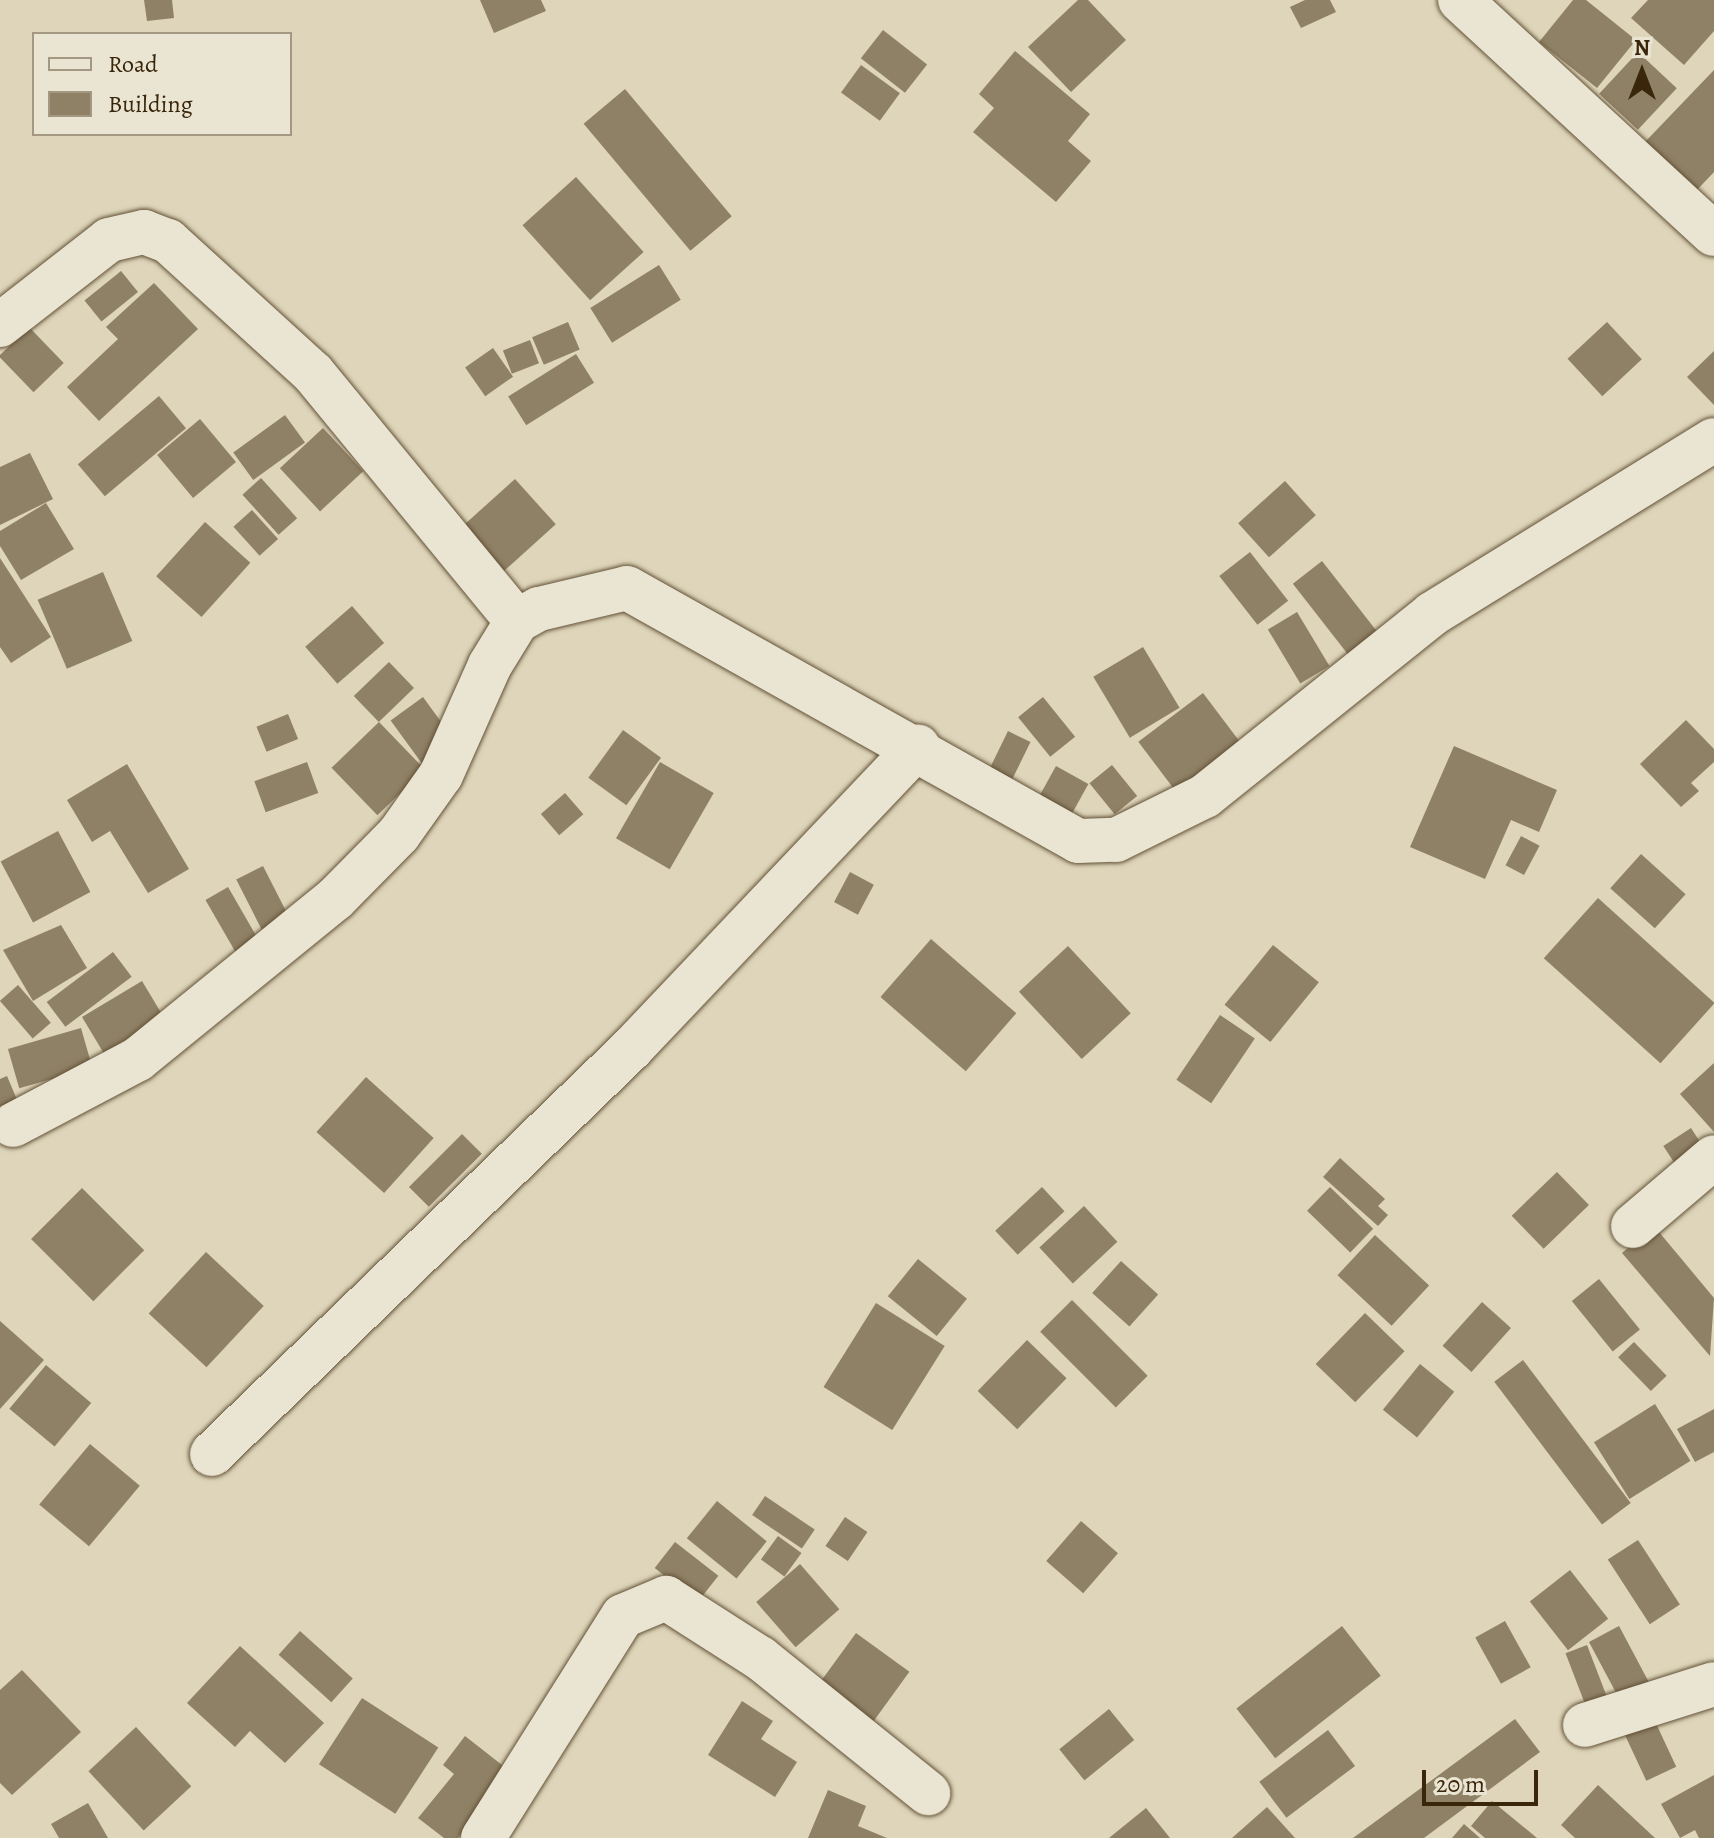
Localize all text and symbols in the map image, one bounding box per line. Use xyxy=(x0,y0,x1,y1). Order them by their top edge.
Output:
legend xyxy=(32,32,292,136)
north arrow xyxy=(1602,32,1682,112)
text: N xyxy=(1634,33,1650,63)
text: Road xyxy=(108,48,158,80)
text: Building xyxy=(108,88,193,120)
scale bar xyxy=(1426,1754,1542,1804)
text: 20 m xyxy=(1436,1768,1485,1800)

